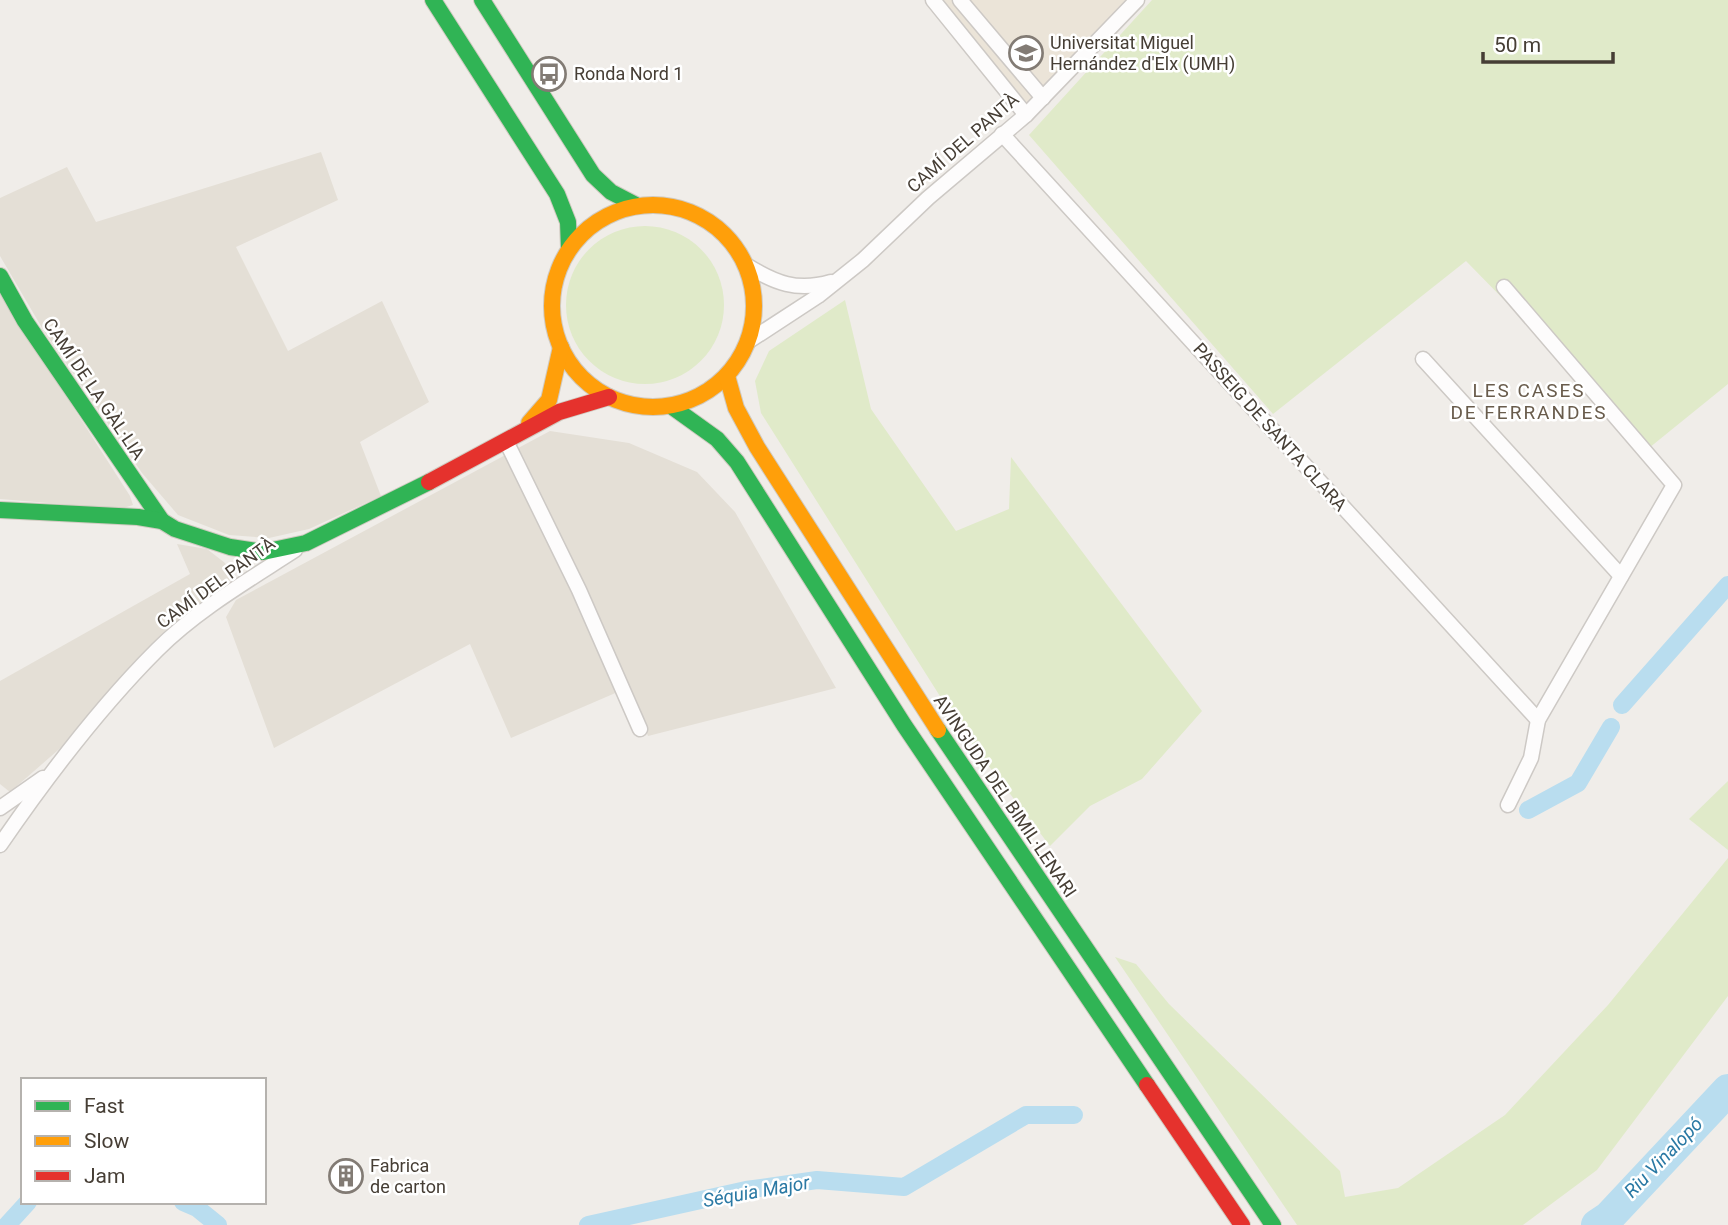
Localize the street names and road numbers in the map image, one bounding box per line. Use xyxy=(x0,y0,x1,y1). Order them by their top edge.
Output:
street label: CAMÍ DEL PANTÀ xyxy=(903,88,1023,197)
street label: CAMÍ DE LA GÀL·LIA xyxy=(39,314,150,464)
street label: PASSEIG DE SANTA CLARA xyxy=(1189,338,1352,515)
street label: CAMÍ DEL PANTÀ xyxy=(152,533,279,633)
street label: AVINGUDA DEL BIMIL·LENARI xyxy=(930,690,1081,901)

